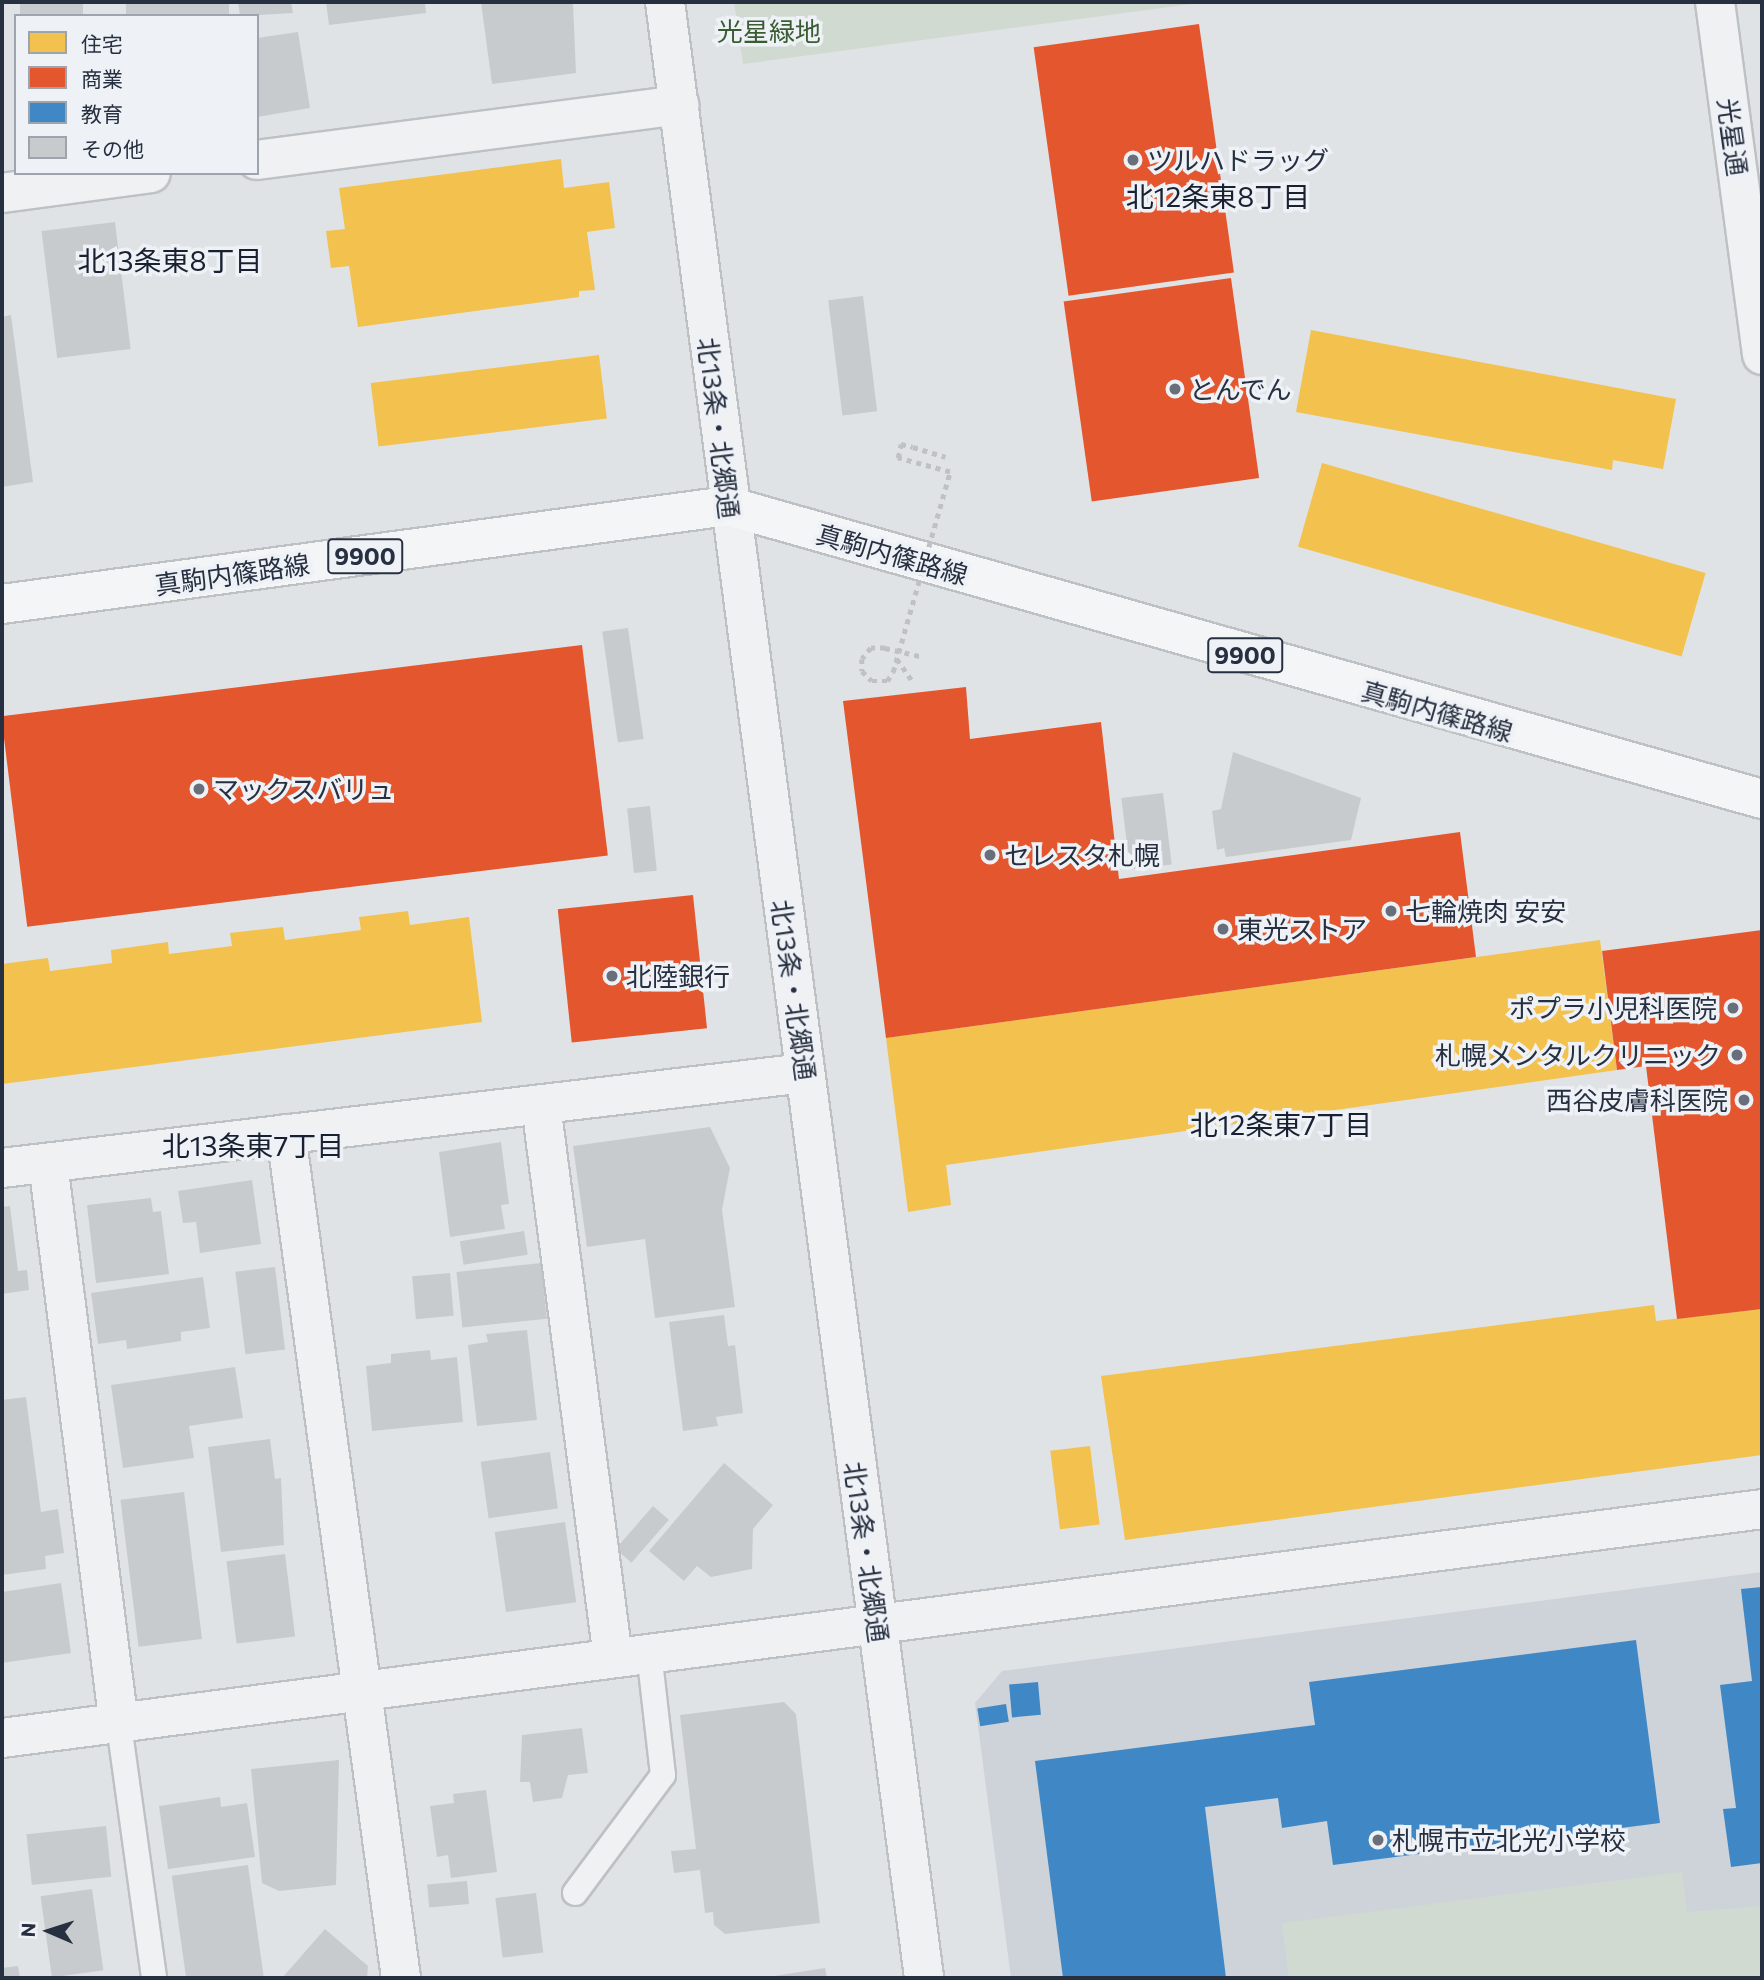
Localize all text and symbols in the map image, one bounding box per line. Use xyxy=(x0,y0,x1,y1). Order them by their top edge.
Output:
legend xyxy=(14,14,259,175)
park label: 光星緑地 xyxy=(717,15,821,47)
text: 住宅 xyxy=(81,31,123,56)
text: 商業 xyxy=(81,66,123,91)
street label: 光星通 xyxy=(1712,96,1754,178)
text: 教育 xyxy=(81,101,123,126)
text: その他 xyxy=(81,136,144,161)
place label: ツルハドラッグ xyxy=(1147,144,1329,176)
marker: ツルハドラッグ xyxy=(1125,152,1141,168)
district label: 北12条東8丁目 xyxy=(1126,179,1310,213)
district label: 北13条東8丁目 xyxy=(78,243,262,277)
street label: 北13条・北郷通 xyxy=(692,336,746,520)
place label: とんでん xyxy=(1189,373,1293,405)
marker: とんでん xyxy=(1167,381,1183,397)
street label: 真駒内篠路線 xyxy=(813,518,971,590)
road number: 9900 xyxy=(326,536,404,576)
street label: 真駒内篠路線 xyxy=(153,548,311,600)
road number: 9900 xyxy=(1206,634,1284,676)
street label: 真駒内篠路線 xyxy=(1358,675,1516,747)
place label: マックスバリュ xyxy=(213,773,395,805)
marker: マックスバリュ xyxy=(191,781,207,797)
place label: セレスタ札幌 xyxy=(1004,839,1160,871)
marker: セレスタ札幌 xyxy=(982,847,998,863)
place label: 七輪焼肉 安安 xyxy=(1405,895,1566,927)
street label: 北13条・北郷通 xyxy=(766,898,822,1082)
marker: 七輪焼肉 安安 xyxy=(1383,903,1399,919)
place label: 東光ストア xyxy=(1237,913,1367,945)
marker: 東光ストア xyxy=(1215,921,1231,937)
place label: 北陸銀行 xyxy=(626,960,730,992)
marker: 北陸銀行 xyxy=(604,968,620,984)
place label: ポプラ小児科医院 xyxy=(1509,992,1717,1024)
marker: ポプラ小児科医院 xyxy=(1723,998,1743,1018)
place label: 札幌メンタルクリニック xyxy=(1435,1039,1721,1071)
marker: 札幌メンタルクリニック xyxy=(1727,1045,1747,1065)
place label: 西谷皮膚科医院 xyxy=(1546,1084,1728,1116)
marker: 西谷皮膚科医院 xyxy=(1734,1090,1754,1110)
district label: 北12条東7丁目 xyxy=(1190,1107,1372,1141)
district label: 北13条東7丁目 xyxy=(162,1128,344,1162)
street label: 北13条・北郷通 xyxy=(839,1460,895,1644)
place label: 札幌市立北光小学校 xyxy=(1392,1824,1626,1856)
marker: 札幌市立北光小学校 xyxy=(1370,1832,1386,1848)
north arrow xyxy=(14,1896,84,1966)
text: N xyxy=(16,1922,39,1938)

